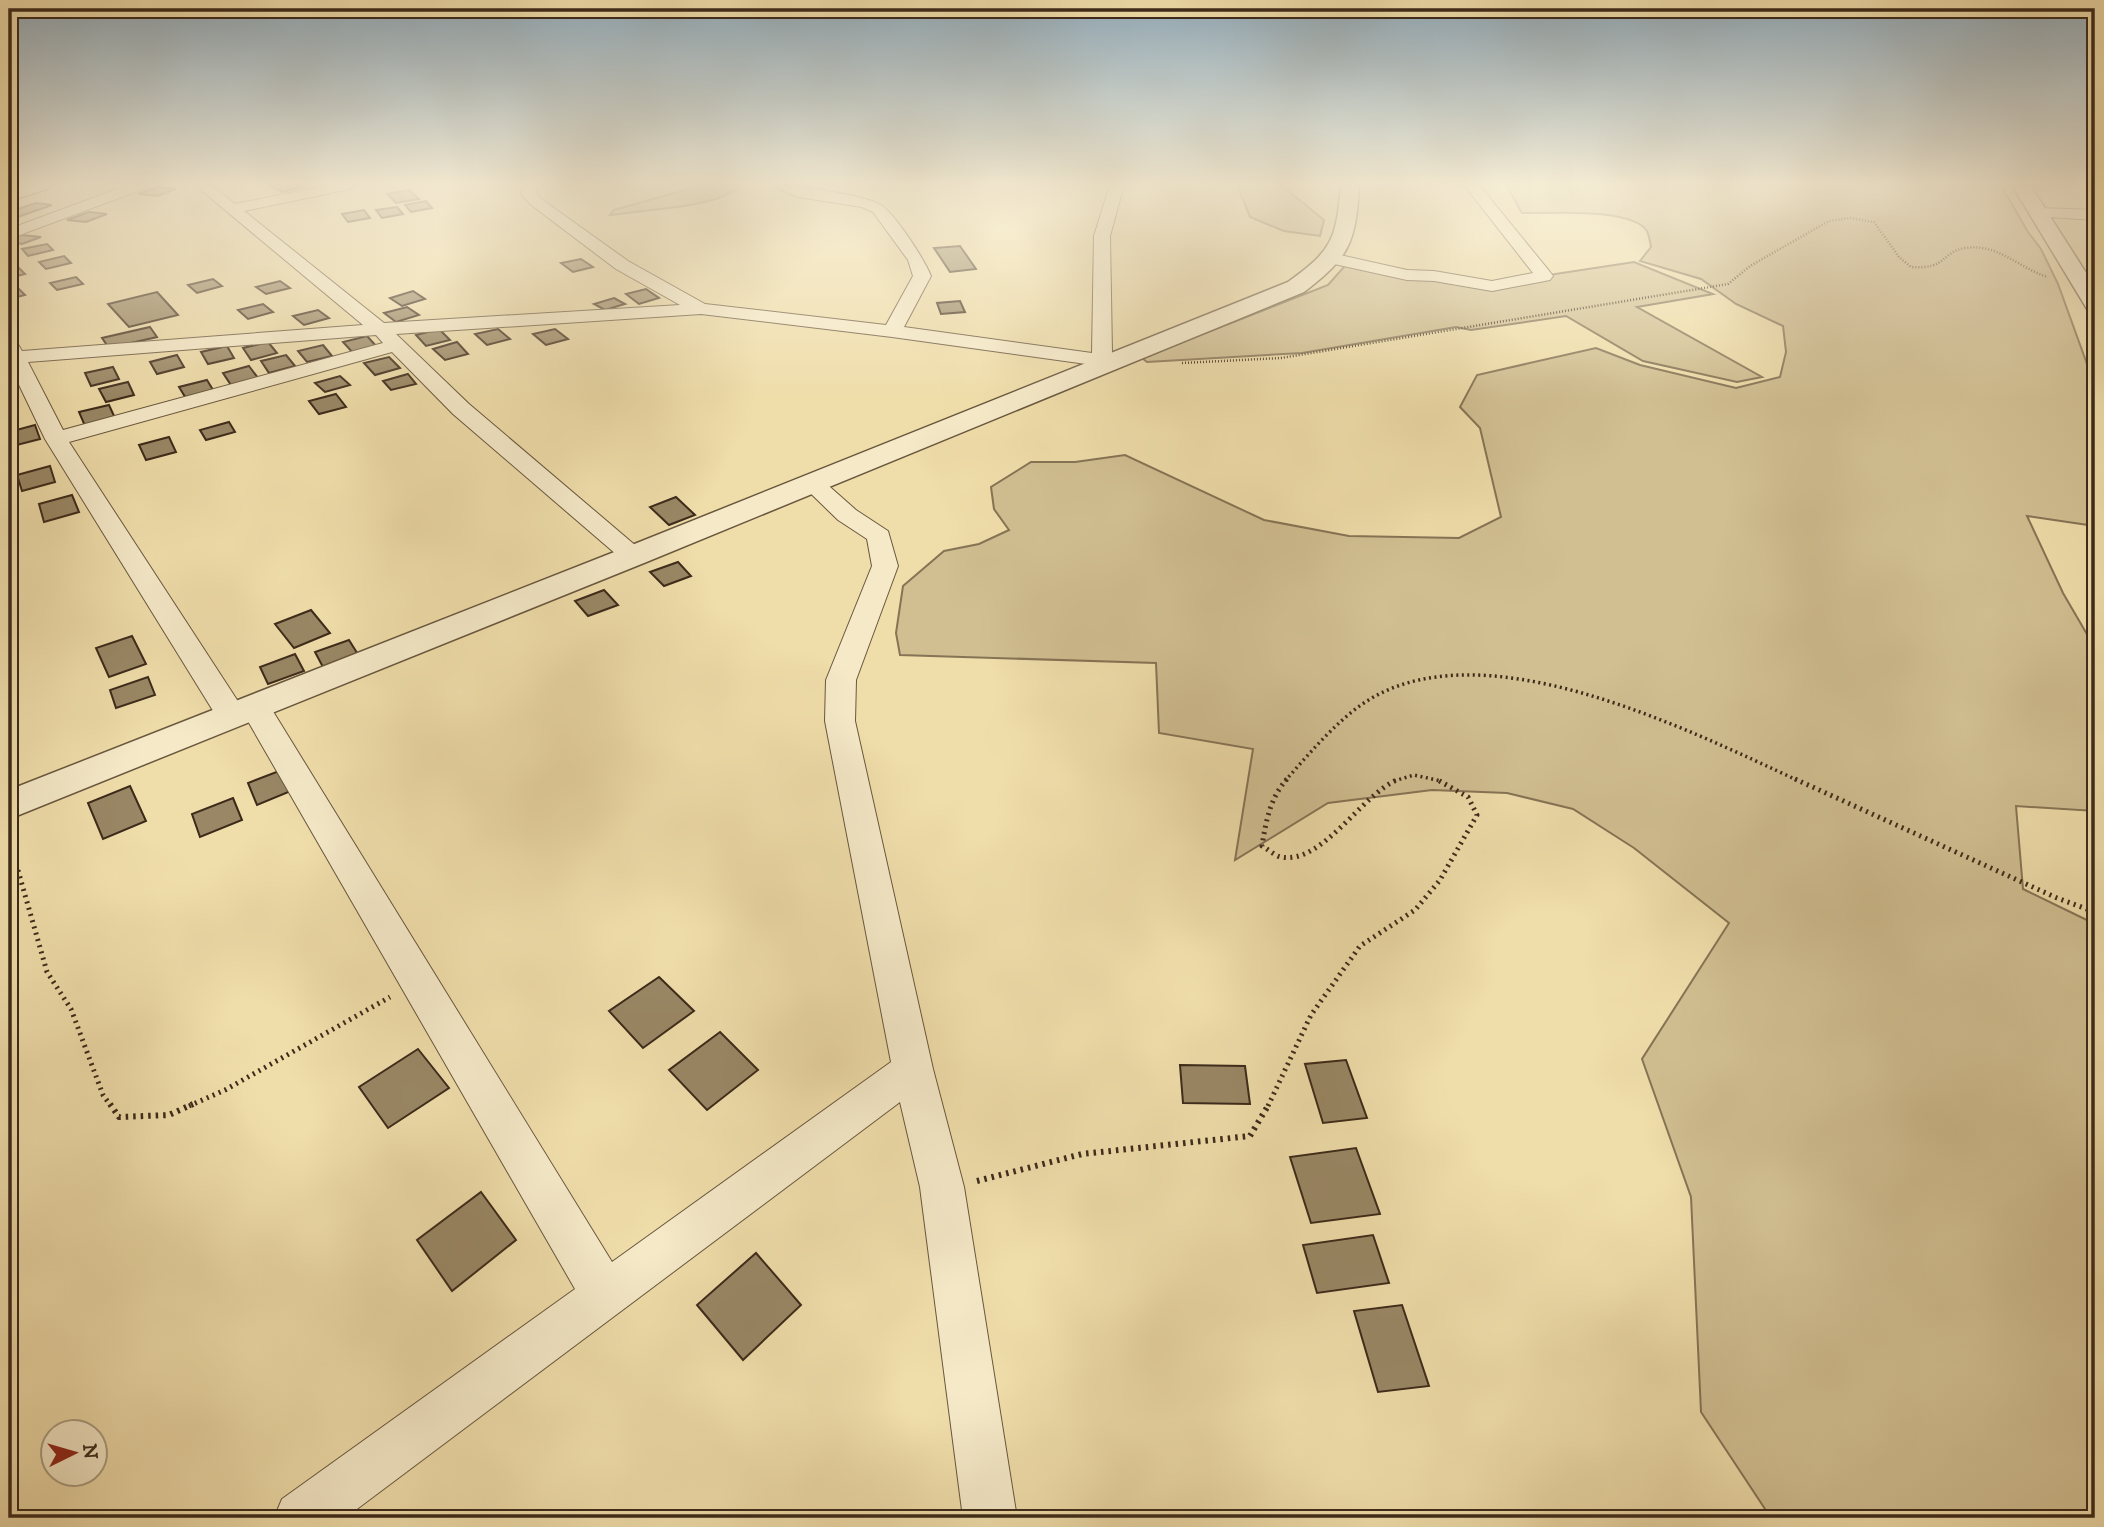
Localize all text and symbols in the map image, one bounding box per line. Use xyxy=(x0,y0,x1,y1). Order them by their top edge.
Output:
north arrow xyxy=(38,1418,108,1488)
text: N xyxy=(77,1443,102,1461)

